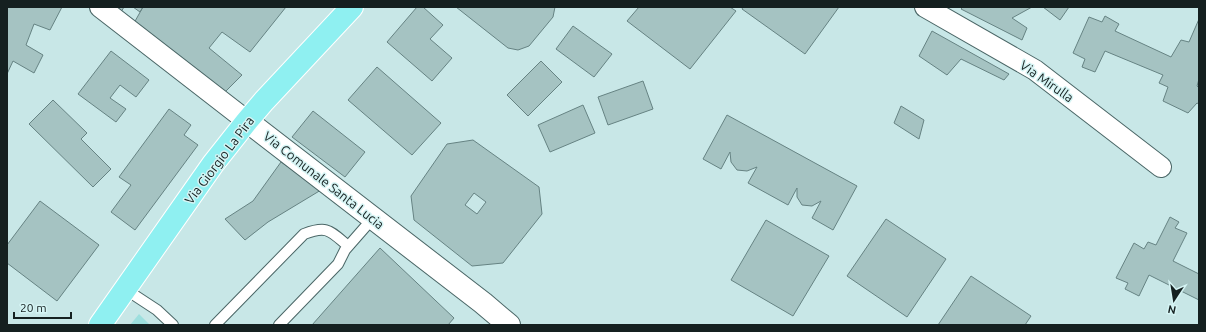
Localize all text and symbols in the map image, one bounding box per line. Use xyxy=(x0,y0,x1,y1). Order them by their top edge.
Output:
street label: Via Mirulla xyxy=(1018,58,1076,104)
street label: Via Giorgio La Pira xyxy=(182,114,256,206)
street label: Via Comunale Santa Lucia xyxy=(261,129,387,231)
north arrow xyxy=(1154,280,1194,320)
scale bar xyxy=(14,294,71,320)
text: 20 m xyxy=(20,301,47,314)
text: N xyxy=(1167,303,1177,317)

